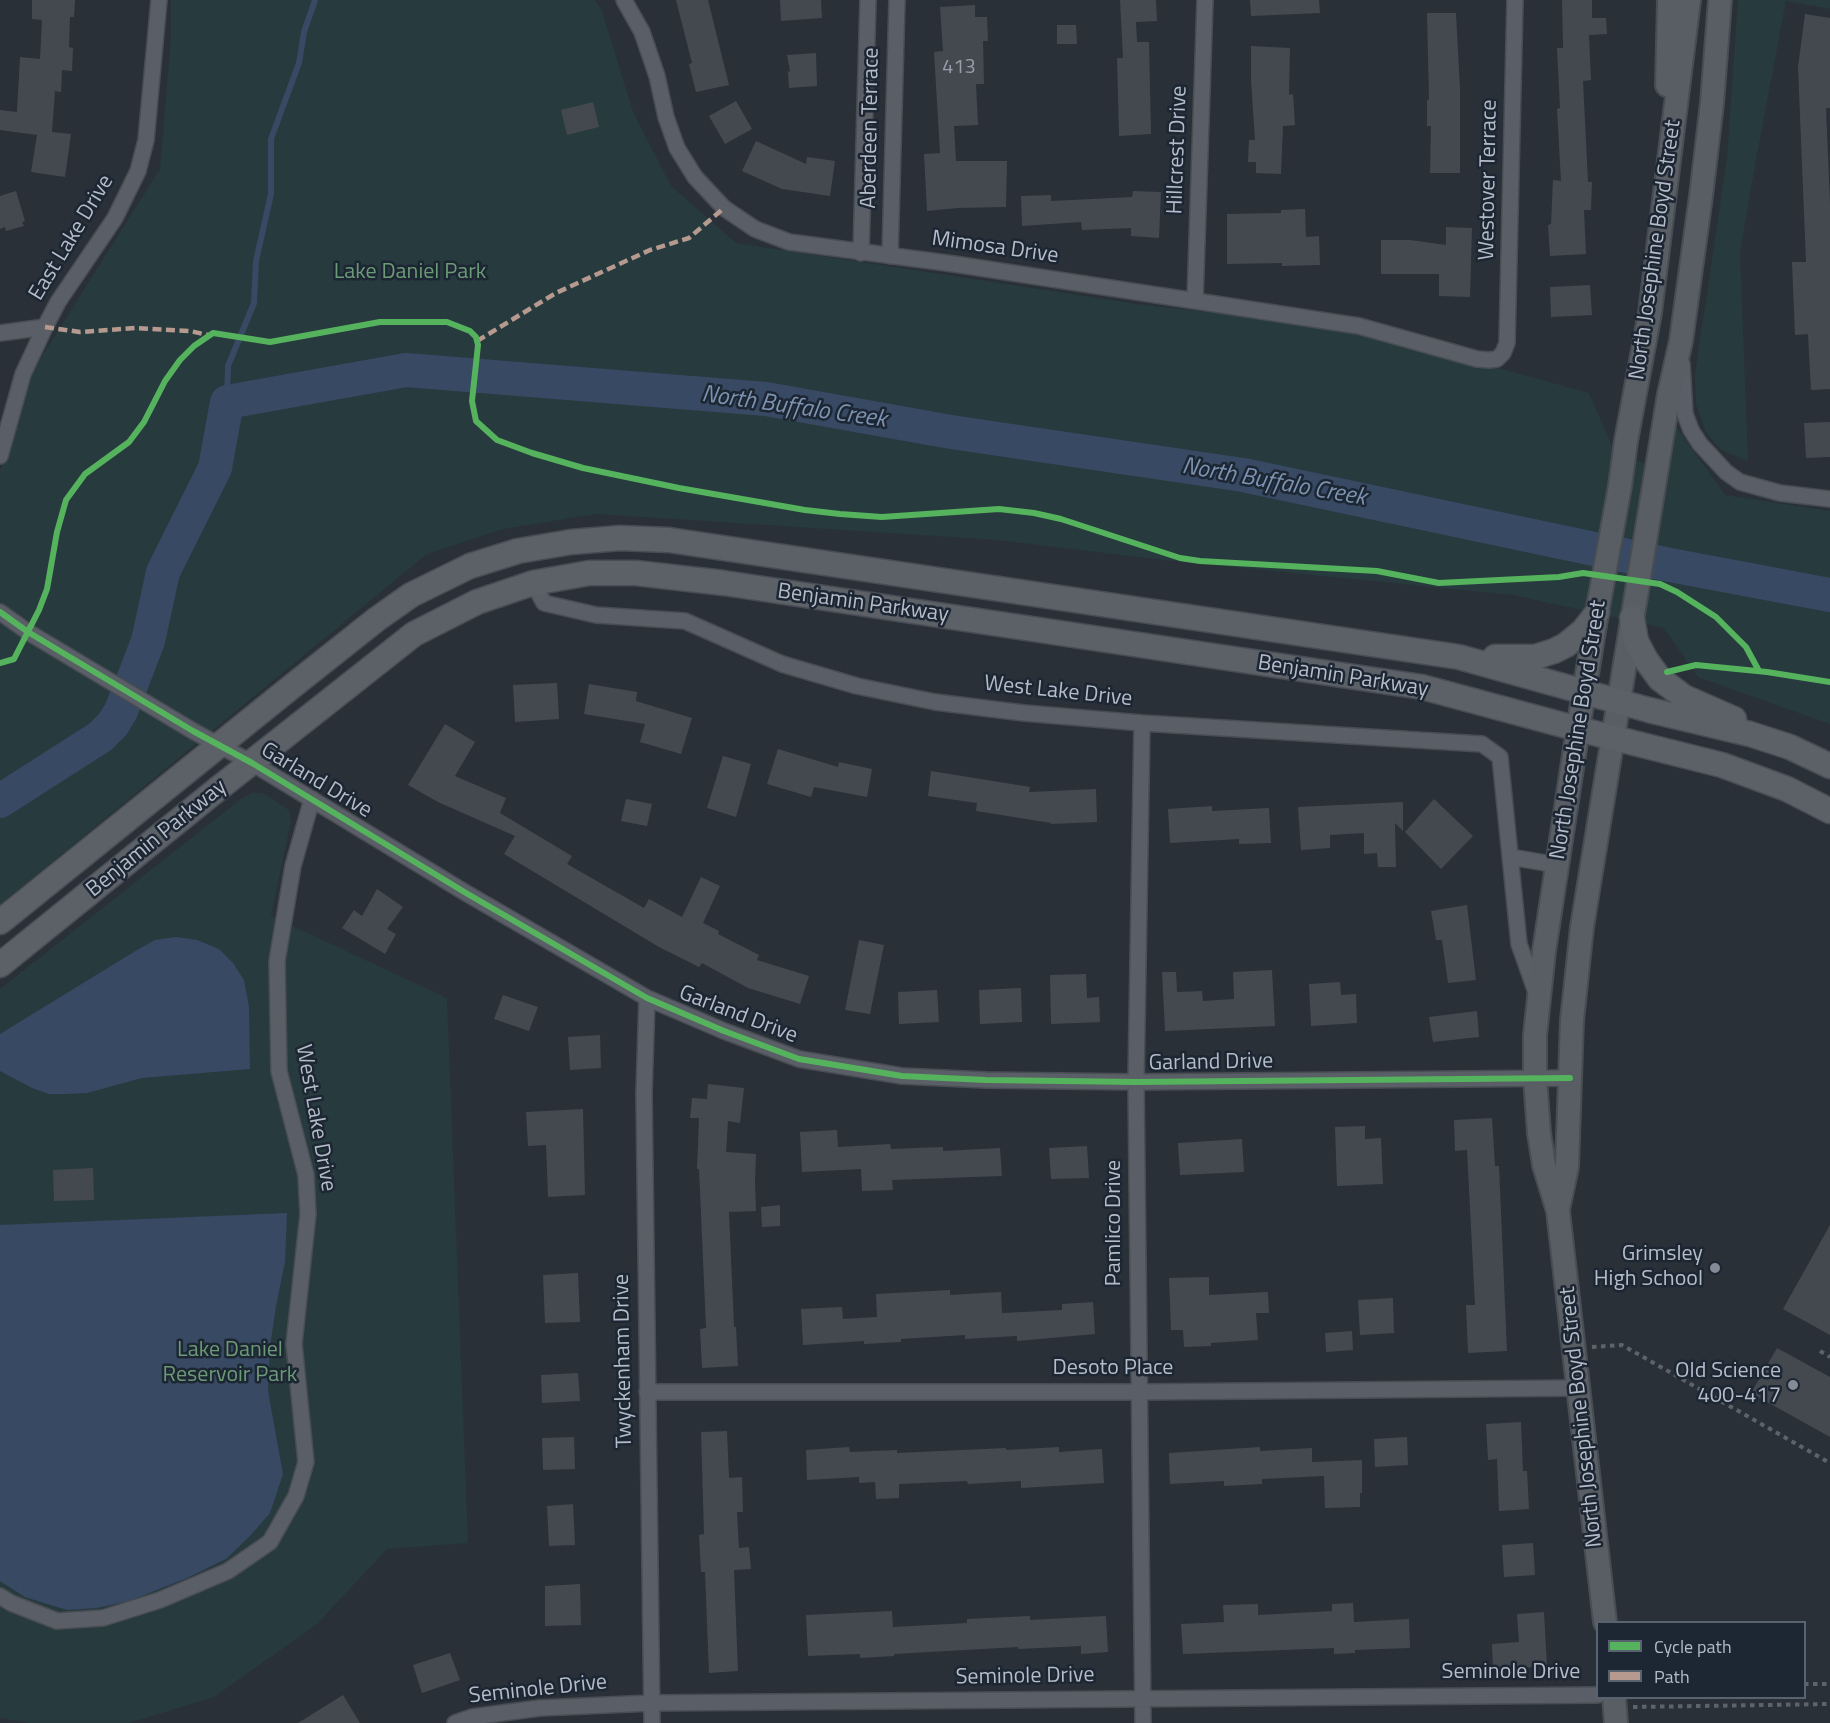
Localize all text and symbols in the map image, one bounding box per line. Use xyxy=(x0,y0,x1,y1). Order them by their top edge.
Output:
street label: Aberdeen Terrace xyxy=(856,47,886,209)
house number: 413 xyxy=(942,56,976,80)
street label: Hillcrest Drive xyxy=(1163,85,1193,215)
street label: Westover Terrace xyxy=(1474,99,1504,261)
street label: North Josephine Boyd Street xyxy=(1625,118,1687,382)
street label: East Lake Drive xyxy=(24,170,120,306)
street label: Mimosa Drive xyxy=(930,226,1060,270)
park label: Lake Daniel Park xyxy=(334,260,486,286)
water label: North Buffalo Creek xyxy=(700,381,888,435)
water label: North Buffalo Creek xyxy=(1180,453,1368,513)
street label: Benjamin Parkway xyxy=(776,579,950,629)
street label: North Josephine Boyd Street xyxy=(1545,598,1613,862)
street label: Benjamin Parkway xyxy=(1256,650,1430,704)
street label: West Lake Drive xyxy=(983,671,1133,713)
street label: Garland Drive xyxy=(256,738,376,824)
street label: Benjamin Parkway xyxy=(82,774,232,904)
street label: Garland Drive xyxy=(675,980,801,1050)
street label: West Lake Drive xyxy=(289,1042,341,1194)
street label: Garland Drive xyxy=(1148,1049,1274,1077)
street label: Pamlico Drive xyxy=(1102,1160,1128,1286)
place label: Grimsley High School xyxy=(1594,1242,1703,1294)
marker: Grimsley High School xyxy=(1708,1261,1722,1275)
street label: Twyckenham Drive xyxy=(609,1274,639,1448)
street label: North Josephine Boyd Street xyxy=(1555,1285,1609,1549)
park label: Lake Daniel Reservoir Park xyxy=(163,1338,297,1390)
street label: Desoto Place xyxy=(1053,1356,1173,1382)
place label: Old Science 400-417 xyxy=(1675,1359,1781,1410)
marker: Old Science 400-417 xyxy=(1786,1378,1800,1392)
legend xyxy=(1596,1621,1806,1699)
text: Cycle path xyxy=(1654,1633,1732,1660)
street label: Seminole Drive xyxy=(1442,1660,1580,1686)
street label: Seminole Drive xyxy=(955,1663,1095,1691)
text: Path xyxy=(1654,1663,1690,1690)
street label: Seminole Drive xyxy=(468,1670,608,1710)

